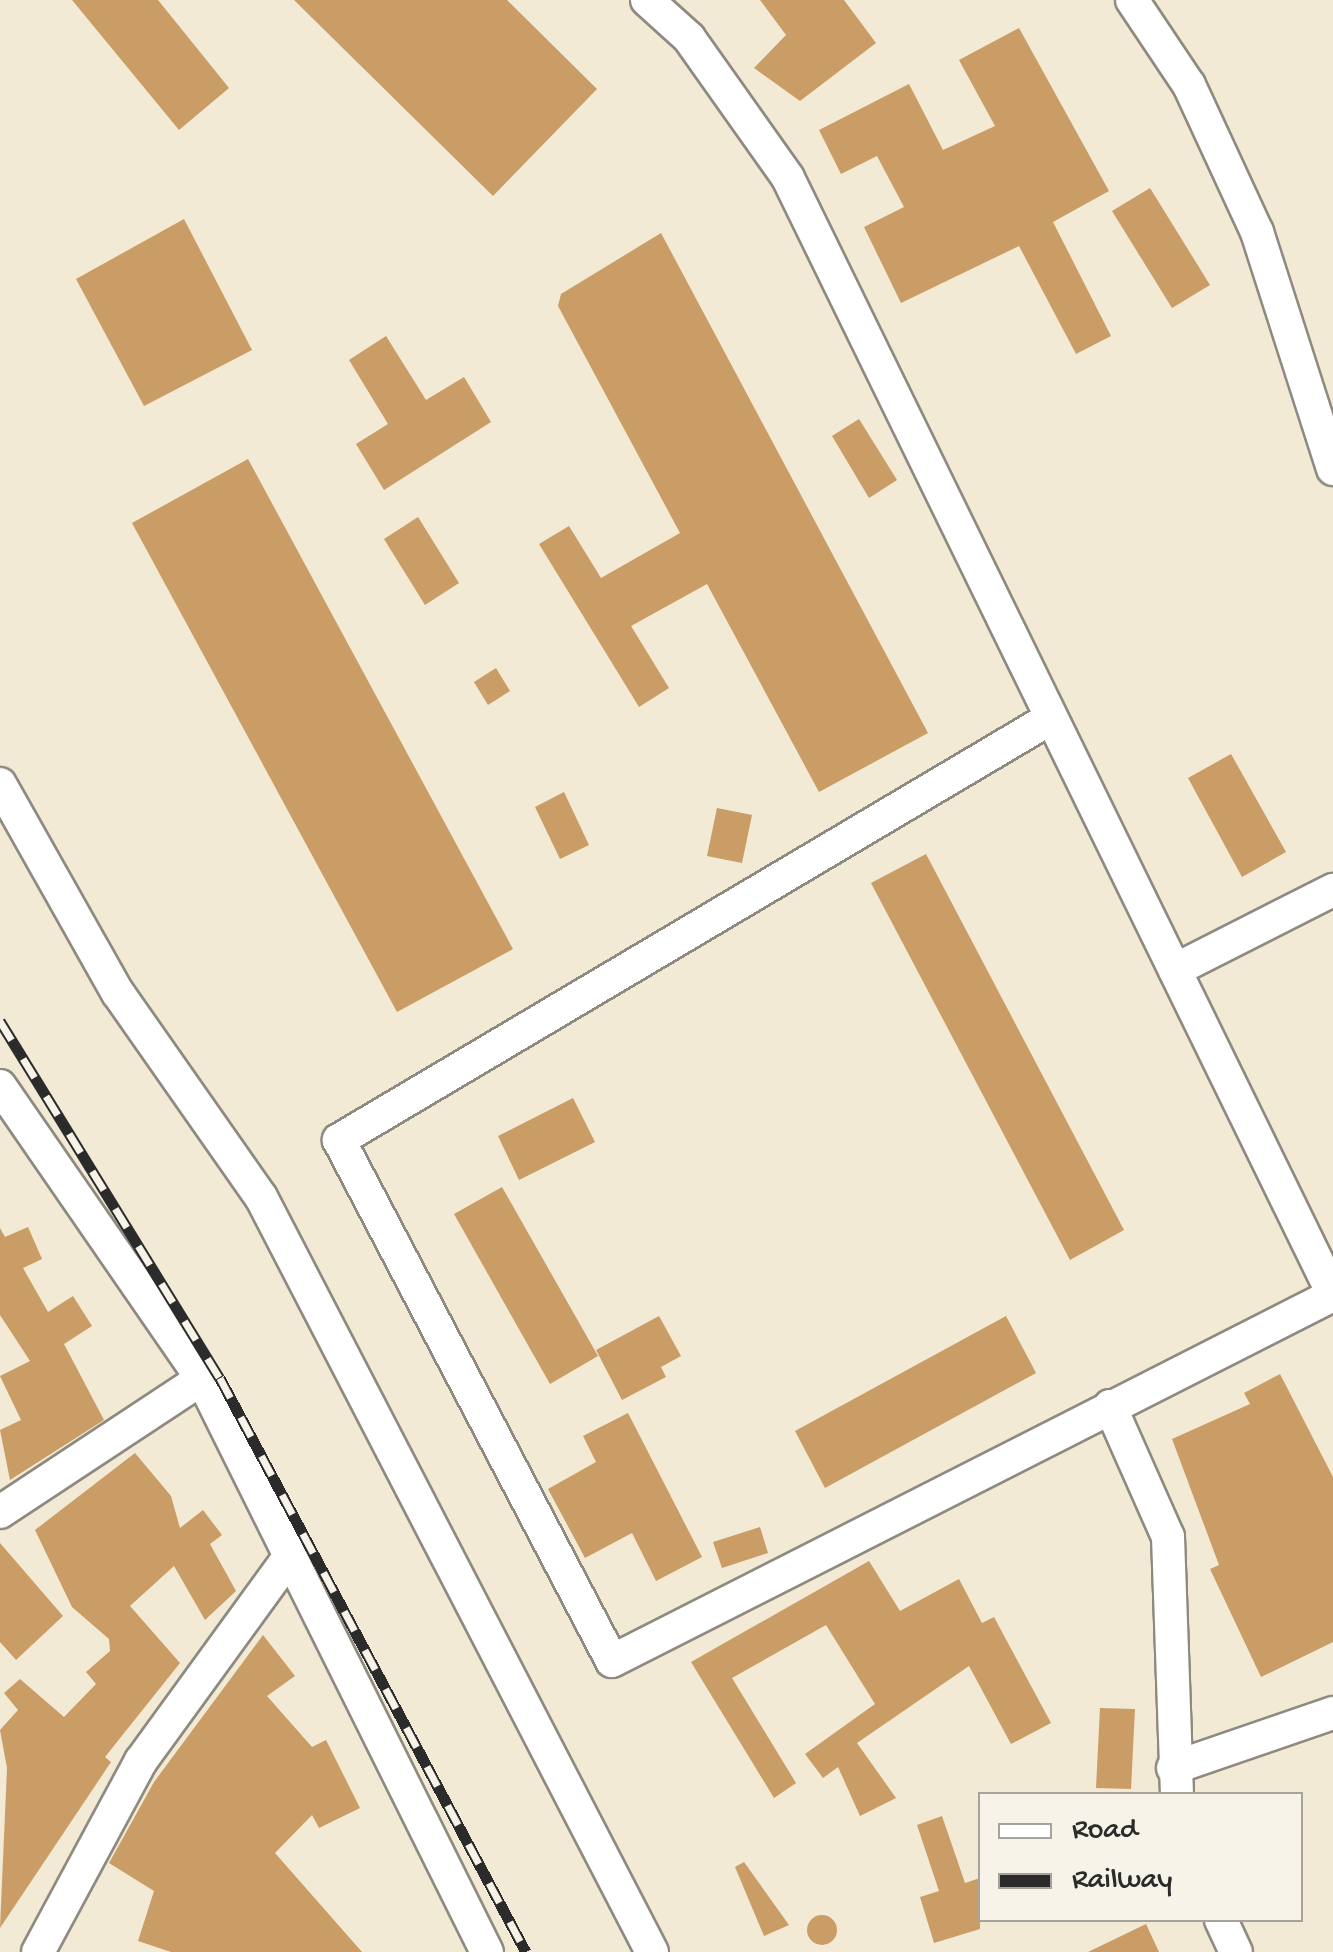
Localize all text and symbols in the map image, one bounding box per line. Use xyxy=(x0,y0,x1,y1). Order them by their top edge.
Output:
legend xyxy=(978,1792,1303,1922)
text: Road xyxy=(1072,1814,1138,1849)
text: Railway xyxy=(1072,1864,1172,1899)

